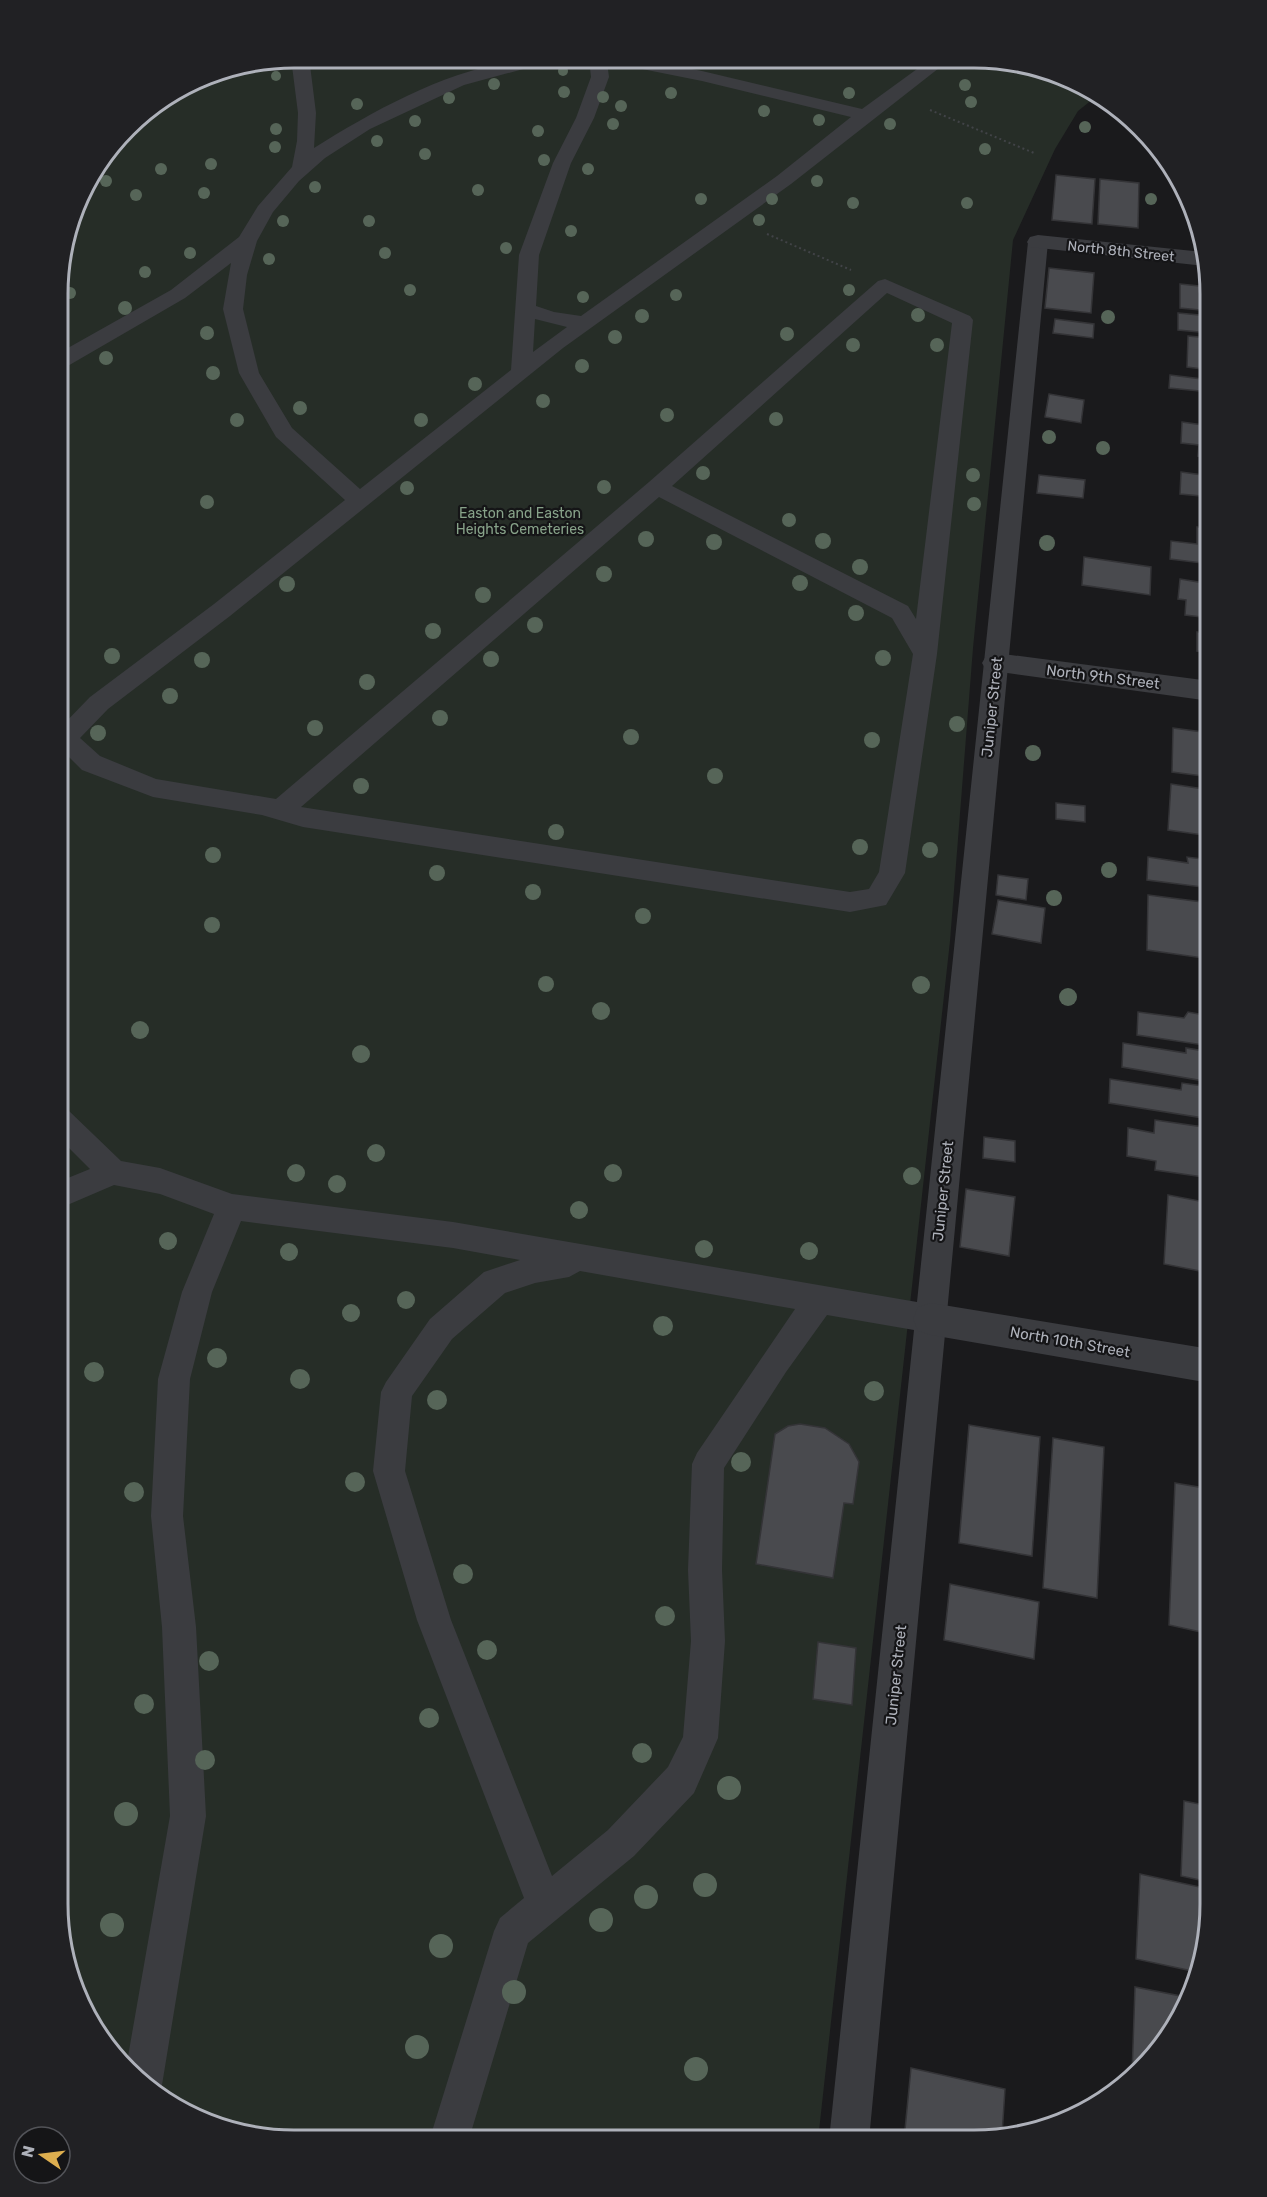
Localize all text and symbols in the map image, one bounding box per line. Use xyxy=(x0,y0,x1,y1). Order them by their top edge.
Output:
street label: North 8th Street xyxy=(1067,237,1176,266)
park label: Easton and Easton Heights Cemeteries xyxy=(456,505,584,538)
street label: Juniper Street xyxy=(978,656,1006,758)
street label: North 9th Street xyxy=(1045,661,1161,693)
street label: Juniper Street xyxy=(929,1140,957,1242)
street label: North 10th Street xyxy=(1009,1323,1131,1361)
street label: Juniper Street xyxy=(882,1624,910,1726)
north arrow xyxy=(12,2125,72,2185)
text: N xyxy=(17,2144,39,2159)

